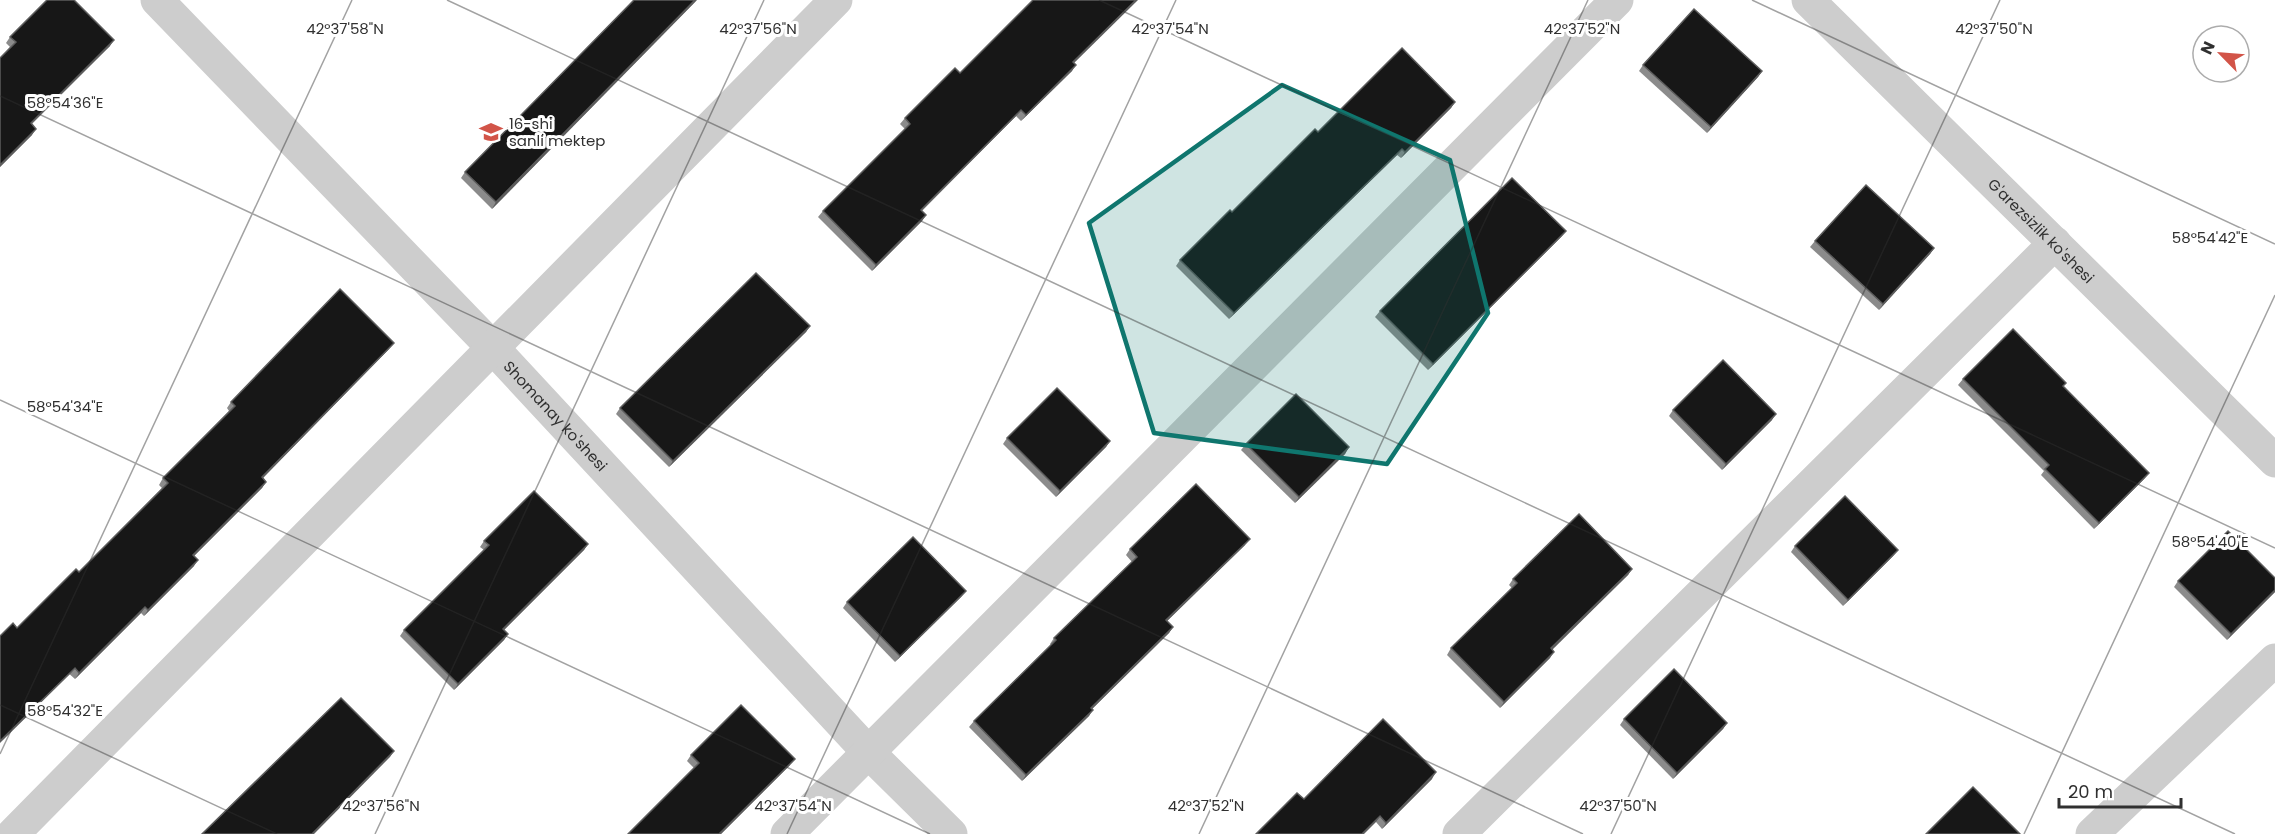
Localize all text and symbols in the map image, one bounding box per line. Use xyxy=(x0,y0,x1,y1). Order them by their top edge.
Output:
text: 42°37'58"N xyxy=(306,18,384,39)
text: 42°37'56"N xyxy=(719,18,797,39)
text: 42°37'54"N xyxy=(1131,18,1209,39)
text: 42°37'52"N xyxy=(1544,18,1620,39)
text: 42°37'50"N xyxy=(1955,18,2033,39)
north arrow xyxy=(2191,24,2251,84)
text: N xyxy=(2195,38,2221,58)
text: 58°54'36"E xyxy=(27,92,103,113)
place label: 16-shi sanli mektep xyxy=(509,113,605,151)
school or university icon: 16-shi sanli mektep xyxy=(478,119,504,145)
street label: G'arezsizlik ko'shesi xyxy=(1984,173,2099,288)
text: 58°54'42"E xyxy=(2172,227,2248,248)
street label: Shomanay ko'shesi xyxy=(499,356,612,475)
text: 58°54'34"E xyxy=(27,396,103,417)
text: 58°54'40"E xyxy=(2171,531,2249,552)
text: 58°54'32"E xyxy=(27,700,103,721)
scale bar xyxy=(2059,771,2180,809)
text: 20 m xyxy=(2068,779,2113,804)
text: 42°37'56"N xyxy=(342,795,420,816)
text: 42°37'54"N xyxy=(754,795,832,816)
text: 42°37'52"N xyxy=(1168,795,1244,816)
text: 42°37'50"N xyxy=(1579,795,1657,816)

